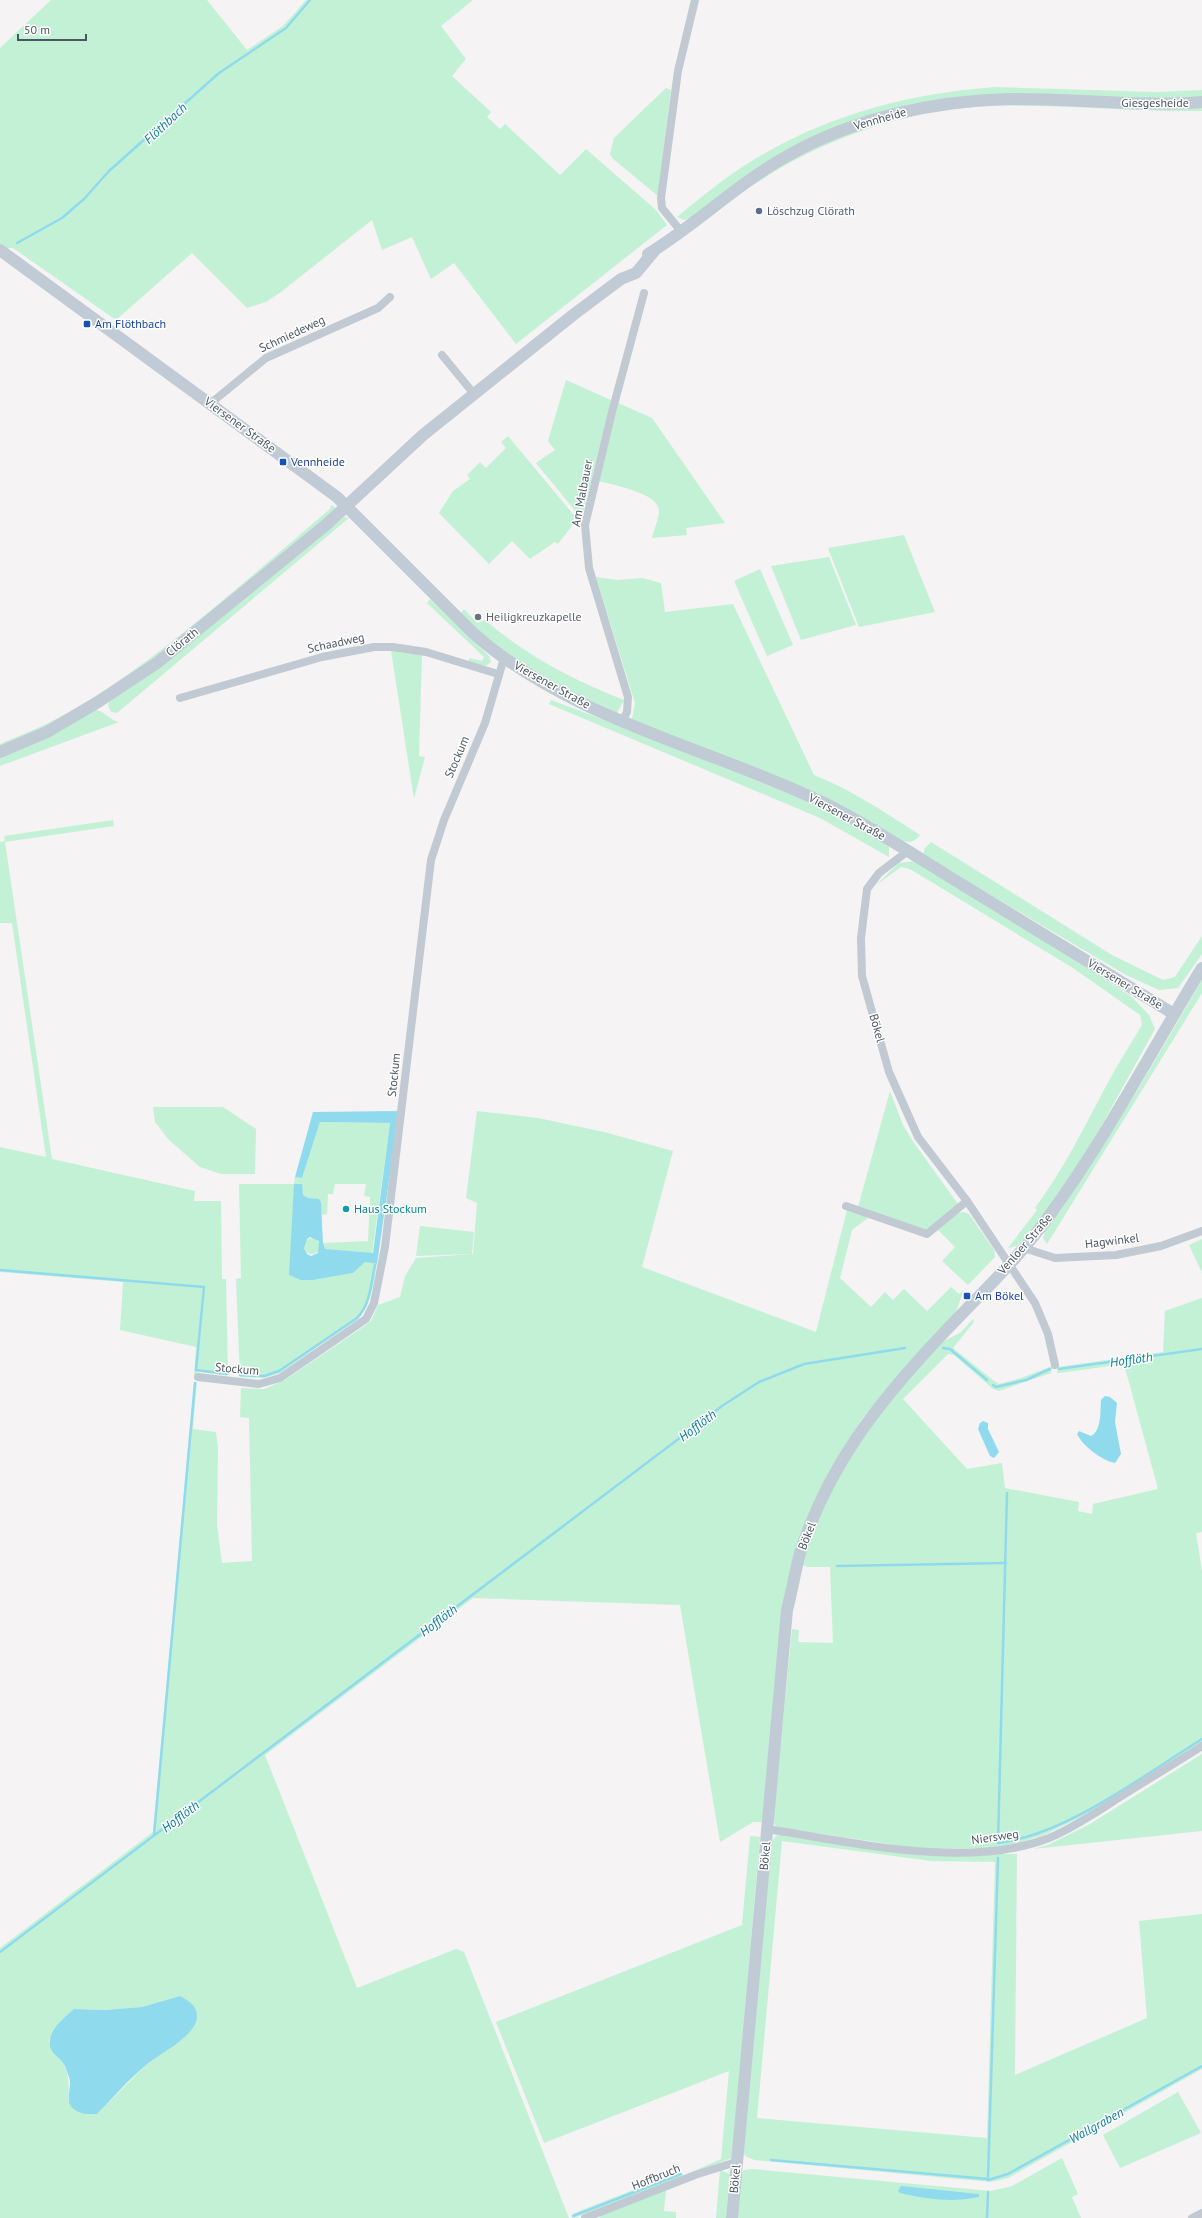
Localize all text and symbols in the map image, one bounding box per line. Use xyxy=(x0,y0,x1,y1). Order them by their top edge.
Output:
scale bar xyxy=(18,16,86,42)
text: 50 m xyxy=(24,22,50,37)
street label: Giesgesheide xyxy=(1121,95,1189,110)
water label: Flöthbach xyxy=(140,99,191,148)
street label: Vennheide xyxy=(851,104,908,133)
place label: Löschzug Clörath xyxy=(767,203,855,218)
marker: Löschzug Clörath xyxy=(754,206,764,216)
street label: Schmiedeweg xyxy=(256,312,327,355)
place label: Am Flöthbach xyxy=(95,316,166,331)
marker: Am Flöthbach xyxy=(82,319,92,329)
street label: Viersener Straße xyxy=(201,393,279,456)
place label: Vennheide xyxy=(290,454,345,469)
marker: Vennheide xyxy=(278,457,288,467)
street label: Am Malbauer xyxy=(568,458,595,528)
place label: Heiligkreuzkapelle xyxy=(486,609,582,624)
marker: Heiligkreuzkapelle xyxy=(473,612,483,622)
street label: Clörath xyxy=(162,624,201,659)
street label: Schaadweg xyxy=(306,629,366,656)
street label: Viersener Straße xyxy=(511,657,593,712)
street label: Stockum xyxy=(441,734,472,780)
street label: Viersener Straße xyxy=(805,790,888,843)
street label: Viersener Straße xyxy=(1084,955,1166,1012)
street label: Bökel xyxy=(866,1012,889,1044)
street label: Stockum xyxy=(384,1052,403,1098)
place label: Haus Stockum xyxy=(354,1201,427,1216)
marker: Haus Stockum xyxy=(341,1204,351,1214)
street label: Venloer Straße xyxy=(993,1210,1055,1278)
street label: Hagwinkel xyxy=(1084,1230,1140,1251)
place label: Am Bökel xyxy=(975,1288,1024,1303)
marker: Am Bökel xyxy=(962,1291,972,1301)
water label: Hofflöth xyxy=(1109,1348,1154,1371)
street label: Stockum xyxy=(214,1359,260,1378)
water label: Hofflöth xyxy=(675,1406,720,1445)
street label: Bökel xyxy=(794,1519,819,1552)
water label: Hofflöth xyxy=(416,1601,461,1640)
water label: Hofflöth xyxy=(158,1797,203,1836)
street label: Niersweg xyxy=(970,1826,1020,1847)
street label: Bökel xyxy=(756,1841,773,1871)
water label: Wallgraben xyxy=(1066,2103,1127,2147)
street label: Hoffbruch xyxy=(629,2160,682,2193)
street label: Bökel xyxy=(726,2164,743,2194)

